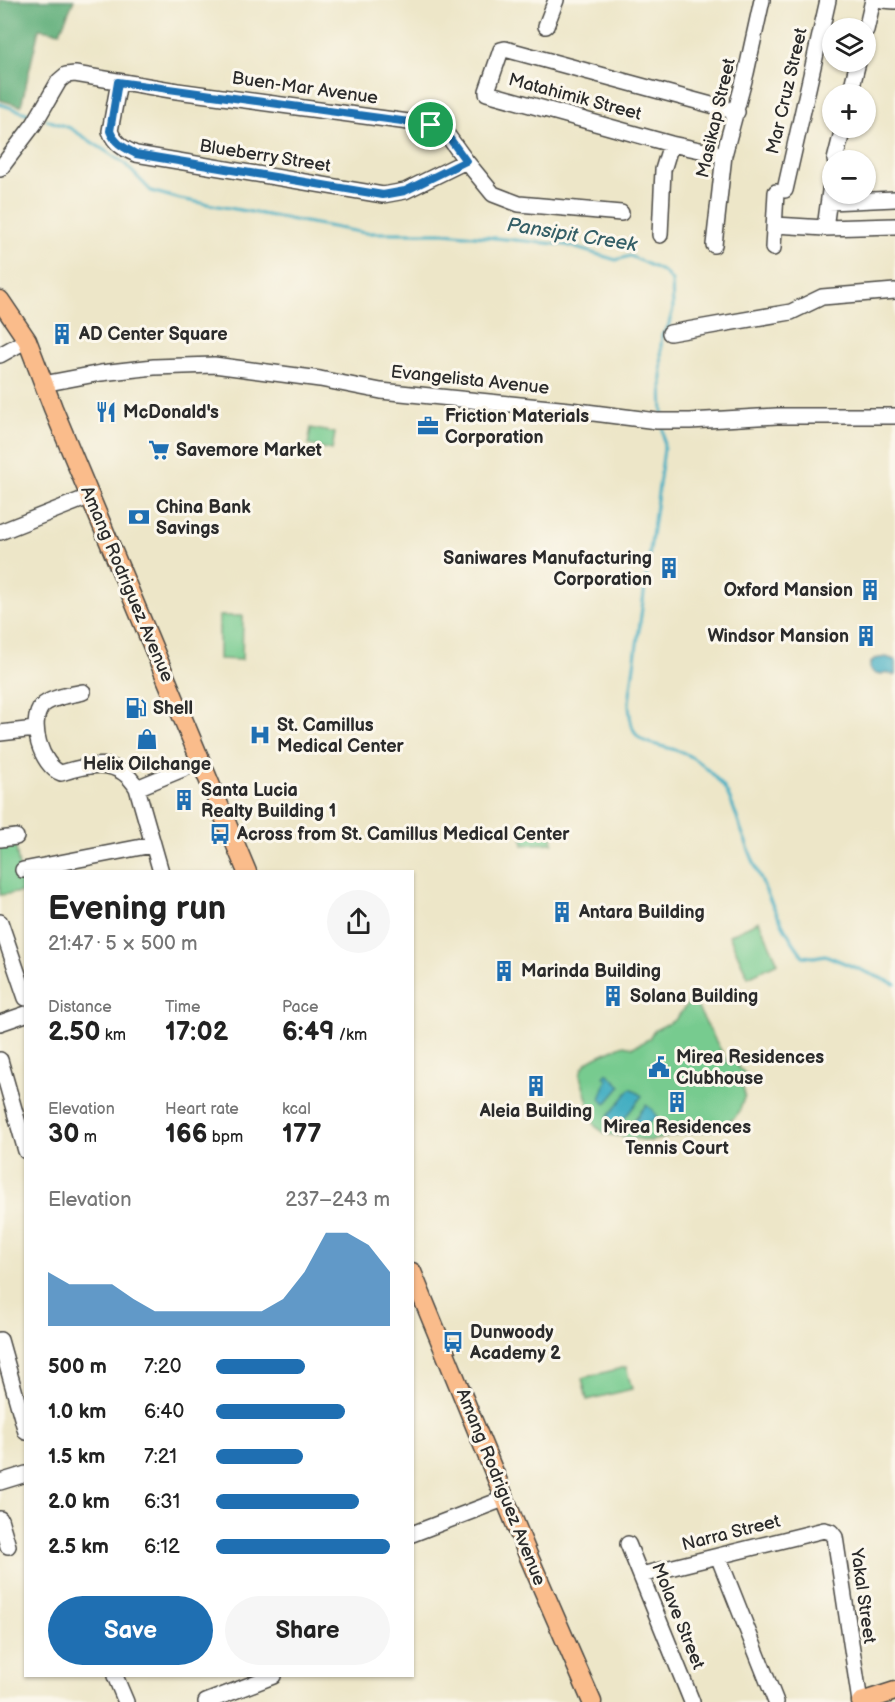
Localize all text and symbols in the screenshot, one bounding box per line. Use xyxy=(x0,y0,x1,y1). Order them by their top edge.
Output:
map controls xyxy=(822,18,876,204)
button: layers xyxy=(822,18,876,72)
street label: Mar Cruz Street xyxy=(762,25,812,156)
street label: Masikap Street xyxy=(692,56,740,180)
street label: Buen-Mar Avenue xyxy=(231,67,380,109)
street label: Matahimik Street xyxy=(506,69,644,125)
button: + xyxy=(822,84,876,138)
pin xyxy=(405,99,456,150)
icon: arrive xyxy=(414,108,447,141)
street label: Blueberry Street xyxy=(198,135,333,177)
button: − xyxy=(822,150,876,204)
water label: Pansipit Creek xyxy=(505,213,640,257)
building icon: AD Center Square xyxy=(50,322,74,346)
place label: AD Center Square xyxy=(78,324,228,345)
street label: Evangelista Avenue xyxy=(390,361,551,399)
restaurant icon: McDonald's xyxy=(94,400,118,424)
place label: McDonald's xyxy=(123,402,219,423)
place label: Friction Materials Corporation xyxy=(445,406,589,448)
office icon: Friction Materials Corporation xyxy=(416,414,440,438)
supermarket icon: Savemore Market xyxy=(147,438,171,462)
place label: Savemore Market xyxy=(176,440,322,461)
street label: Amang Rodriguez Avenue xyxy=(76,483,178,685)
place label: China Bank Savings xyxy=(156,497,251,539)
bank icon: China Bank Savings xyxy=(127,505,151,529)
place label: Saniwares Manufacturing Corporation xyxy=(443,548,652,590)
building icon: Saniwares Manufacturing Corporation xyxy=(657,556,681,580)
building icon: Oxford Mansion xyxy=(858,578,882,602)
place label: Oxford Mansion xyxy=(724,580,853,601)
building icon: Windsor Mansion xyxy=(854,624,878,648)
place label: Windsor Mansion xyxy=(707,626,849,647)
fuel station icon: Shell xyxy=(124,696,148,720)
place label: Shell xyxy=(153,698,193,719)
place label: St. Camillus Medical Center xyxy=(277,715,405,757)
hospital icon: St. Camillus Medical Center xyxy=(248,723,272,747)
shop icon: Helix Oilchange xyxy=(135,727,159,751)
place label: Helix Oilchange xyxy=(83,754,211,775)
place label: Santa Lucia Realty Building 1 xyxy=(201,780,336,822)
building icon: Santa Lucia Realty Building 1 xyxy=(172,788,196,812)
bus stop icon: Across from St. Camillus Medical Center xyxy=(208,822,232,846)
place label: Across from St. Camillus Medical Center xyxy=(236,824,570,845)
text: Evening run xyxy=(48,889,226,929)
button: share xyxy=(327,890,390,953)
building icon: Antara Building xyxy=(550,900,574,924)
place label: Antara Building xyxy=(578,902,705,923)
text: 21:47 · 5 × 500 m xyxy=(48,932,198,956)
building icon: Marinda Building xyxy=(492,959,516,983)
place label: Marinda Building xyxy=(521,961,661,982)
building icon: Solana Building xyxy=(601,984,625,1008)
place label: Solana Building xyxy=(630,986,758,1007)
text: Distance xyxy=(48,998,112,1017)
text: Time xyxy=(165,998,200,1017)
text: Pace xyxy=(282,998,318,1017)
text: 2.50 xyxy=(48,1017,101,1048)
text: 17:02 xyxy=(165,1017,228,1048)
text: 6:49 xyxy=(282,1017,335,1048)
text: km xyxy=(101,1026,126,1045)
text: /km xyxy=(335,1026,367,1045)
place label: Mirea Residences Clubhouse xyxy=(676,1047,824,1089)
public building icon: Mirea Residences Clubhouse xyxy=(647,1055,671,1079)
building icon: Aleia Building xyxy=(524,1074,548,1098)
building icon: Mirea Residences Tennis Court xyxy=(665,1090,689,1114)
text: Elevation xyxy=(48,1100,115,1119)
text: Heart rate xyxy=(165,1100,239,1119)
text: kcal xyxy=(282,1100,311,1119)
place label: Aleia Building xyxy=(479,1101,592,1122)
place label: Mirea Residences Tennis Court xyxy=(603,1117,751,1159)
text: 30 xyxy=(48,1119,79,1150)
text: 166 xyxy=(165,1119,207,1150)
text: 177 xyxy=(282,1119,322,1150)
text: m xyxy=(79,1128,97,1147)
text: bpm xyxy=(207,1128,243,1147)
text: Elevation xyxy=(48,1188,131,1212)
text: 237–243 m xyxy=(285,1188,390,1212)
place label: Dunwoody Academy 2 xyxy=(469,1322,561,1364)
bus stop icon: Dunwoody Academy 2 xyxy=(441,1330,465,1354)
text: 500 m xyxy=(48,1355,107,1379)
text: 7:20 xyxy=(144,1355,181,1379)
street label: Amang Rodriguez Avenue xyxy=(452,1385,550,1589)
text: 1.0 km xyxy=(48,1400,106,1424)
text: 6:40 xyxy=(144,1400,184,1424)
text: 1.5 km xyxy=(48,1445,105,1469)
text: 7:21 xyxy=(144,1445,177,1469)
text: 2.0 km xyxy=(48,1490,110,1514)
text: 6:31 xyxy=(144,1490,180,1514)
street label: Narra Street xyxy=(680,1511,783,1555)
text: 2.5 km xyxy=(48,1535,109,1559)
text: 6:12 xyxy=(144,1535,180,1559)
street label: Yakal Street xyxy=(846,1546,880,1645)
street label: Molave Street xyxy=(647,1560,709,1673)
button: Save xyxy=(48,1596,213,1665)
button: Share xyxy=(225,1596,390,1665)

